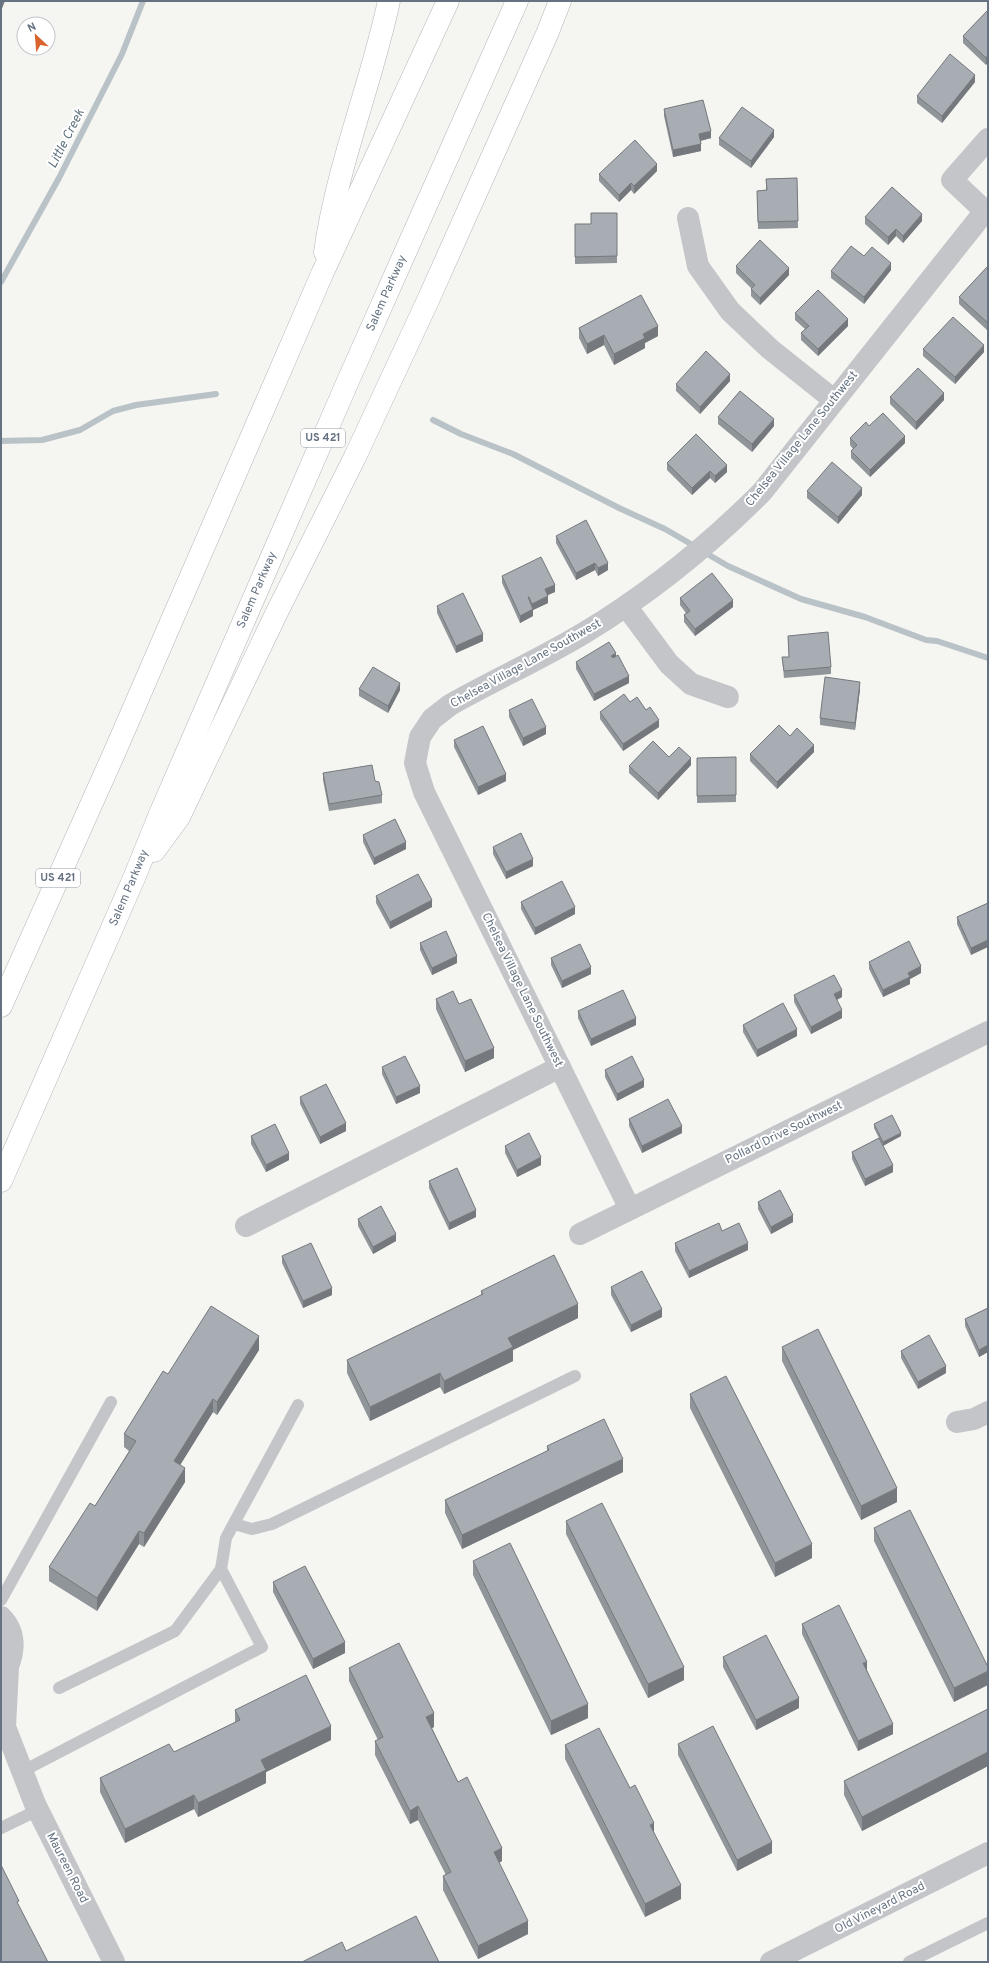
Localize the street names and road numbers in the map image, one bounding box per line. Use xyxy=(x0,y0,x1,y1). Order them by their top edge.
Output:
street label: Salem Parkway xyxy=(363,253,411,334)
street label: Chelsea Village Lane Southwest xyxy=(742,368,862,510)
road number: US 421 xyxy=(301,429,345,447)
street label: Salem Parkway xyxy=(234,549,281,631)
street label: Chelsea Village Lane Southwest xyxy=(448,616,604,712)
street label: Salem Parkway xyxy=(106,847,153,929)
road number: US 421 xyxy=(36,869,80,887)
street label: Chelsea Village Lane Southwest xyxy=(478,910,566,1070)
street label: Pollard Drive Southwest xyxy=(723,1098,845,1168)
street label: Maureen Road xyxy=(42,1830,92,1906)
street label: Old Vineyard Road xyxy=(832,1878,928,1938)

